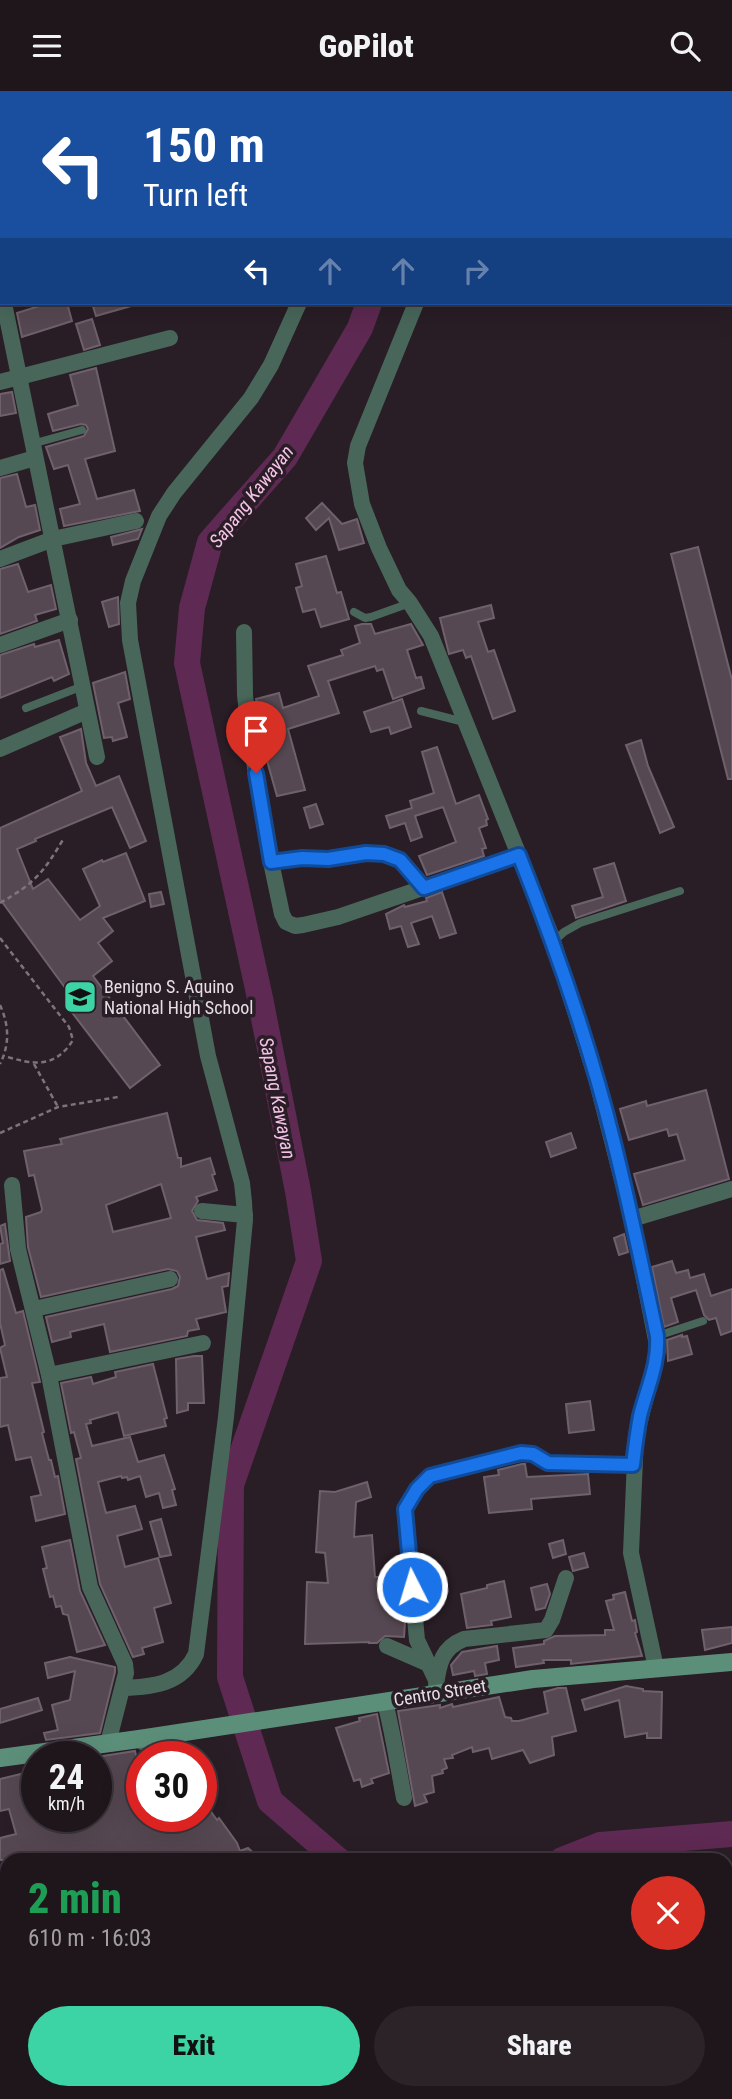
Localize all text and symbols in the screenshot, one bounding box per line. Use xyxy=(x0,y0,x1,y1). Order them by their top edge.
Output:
icon: menu xyxy=(28,27,66,65)
text: GoPilot xyxy=(318,27,414,65)
icon: search xyxy=(666,27,704,65)
text: 150 m xyxy=(143,117,265,174)
icon: left xyxy=(28,119,119,210)
text: Turn left xyxy=(143,176,248,214)
icon: left xyxy=(238,252,276,290)
icon: ahead xyxy=(311,252,349,290)
icon: ahead xyxy=(384,252,422,290)
icon: right xyxy=(457,252,495,290)
water label: Sapang Kawayan xyxy=(204,441,298,552)
pin xyxy=(226,701,286,773)
icon: arrive xyxy=(237,712,275,750)
place label: Benigno S. Aquino National High School xyxy=(104,976,253,1018)
school or university icon: Benigno S. Aquino National High School xyxy=(61,978,99,1016)
water label: Sapang Kawayan xyxy=(254,1035,301,1161)
position arrow xyxy=(375,1550,449,1624)
street label: Centro Street xyxy=(392,1675,488,1710)
speed limit sign: 30 xyxy=(126,1741,217,1832)
text: 24 xyxy=(49,1757,84,1798)
text: km/h xyxy=(48,1793,85,1814)
text: 2 min xyxy=(28,1874,122,1923)
button: close xyxy=(631,1876,705,1950)
text: 610 m · 16:03 xyxy=(28,1925,152,1952)
button: Exit xyxy=(28,2006,360,2086)
button: Share xyxy=(374,2006,705,2086)

